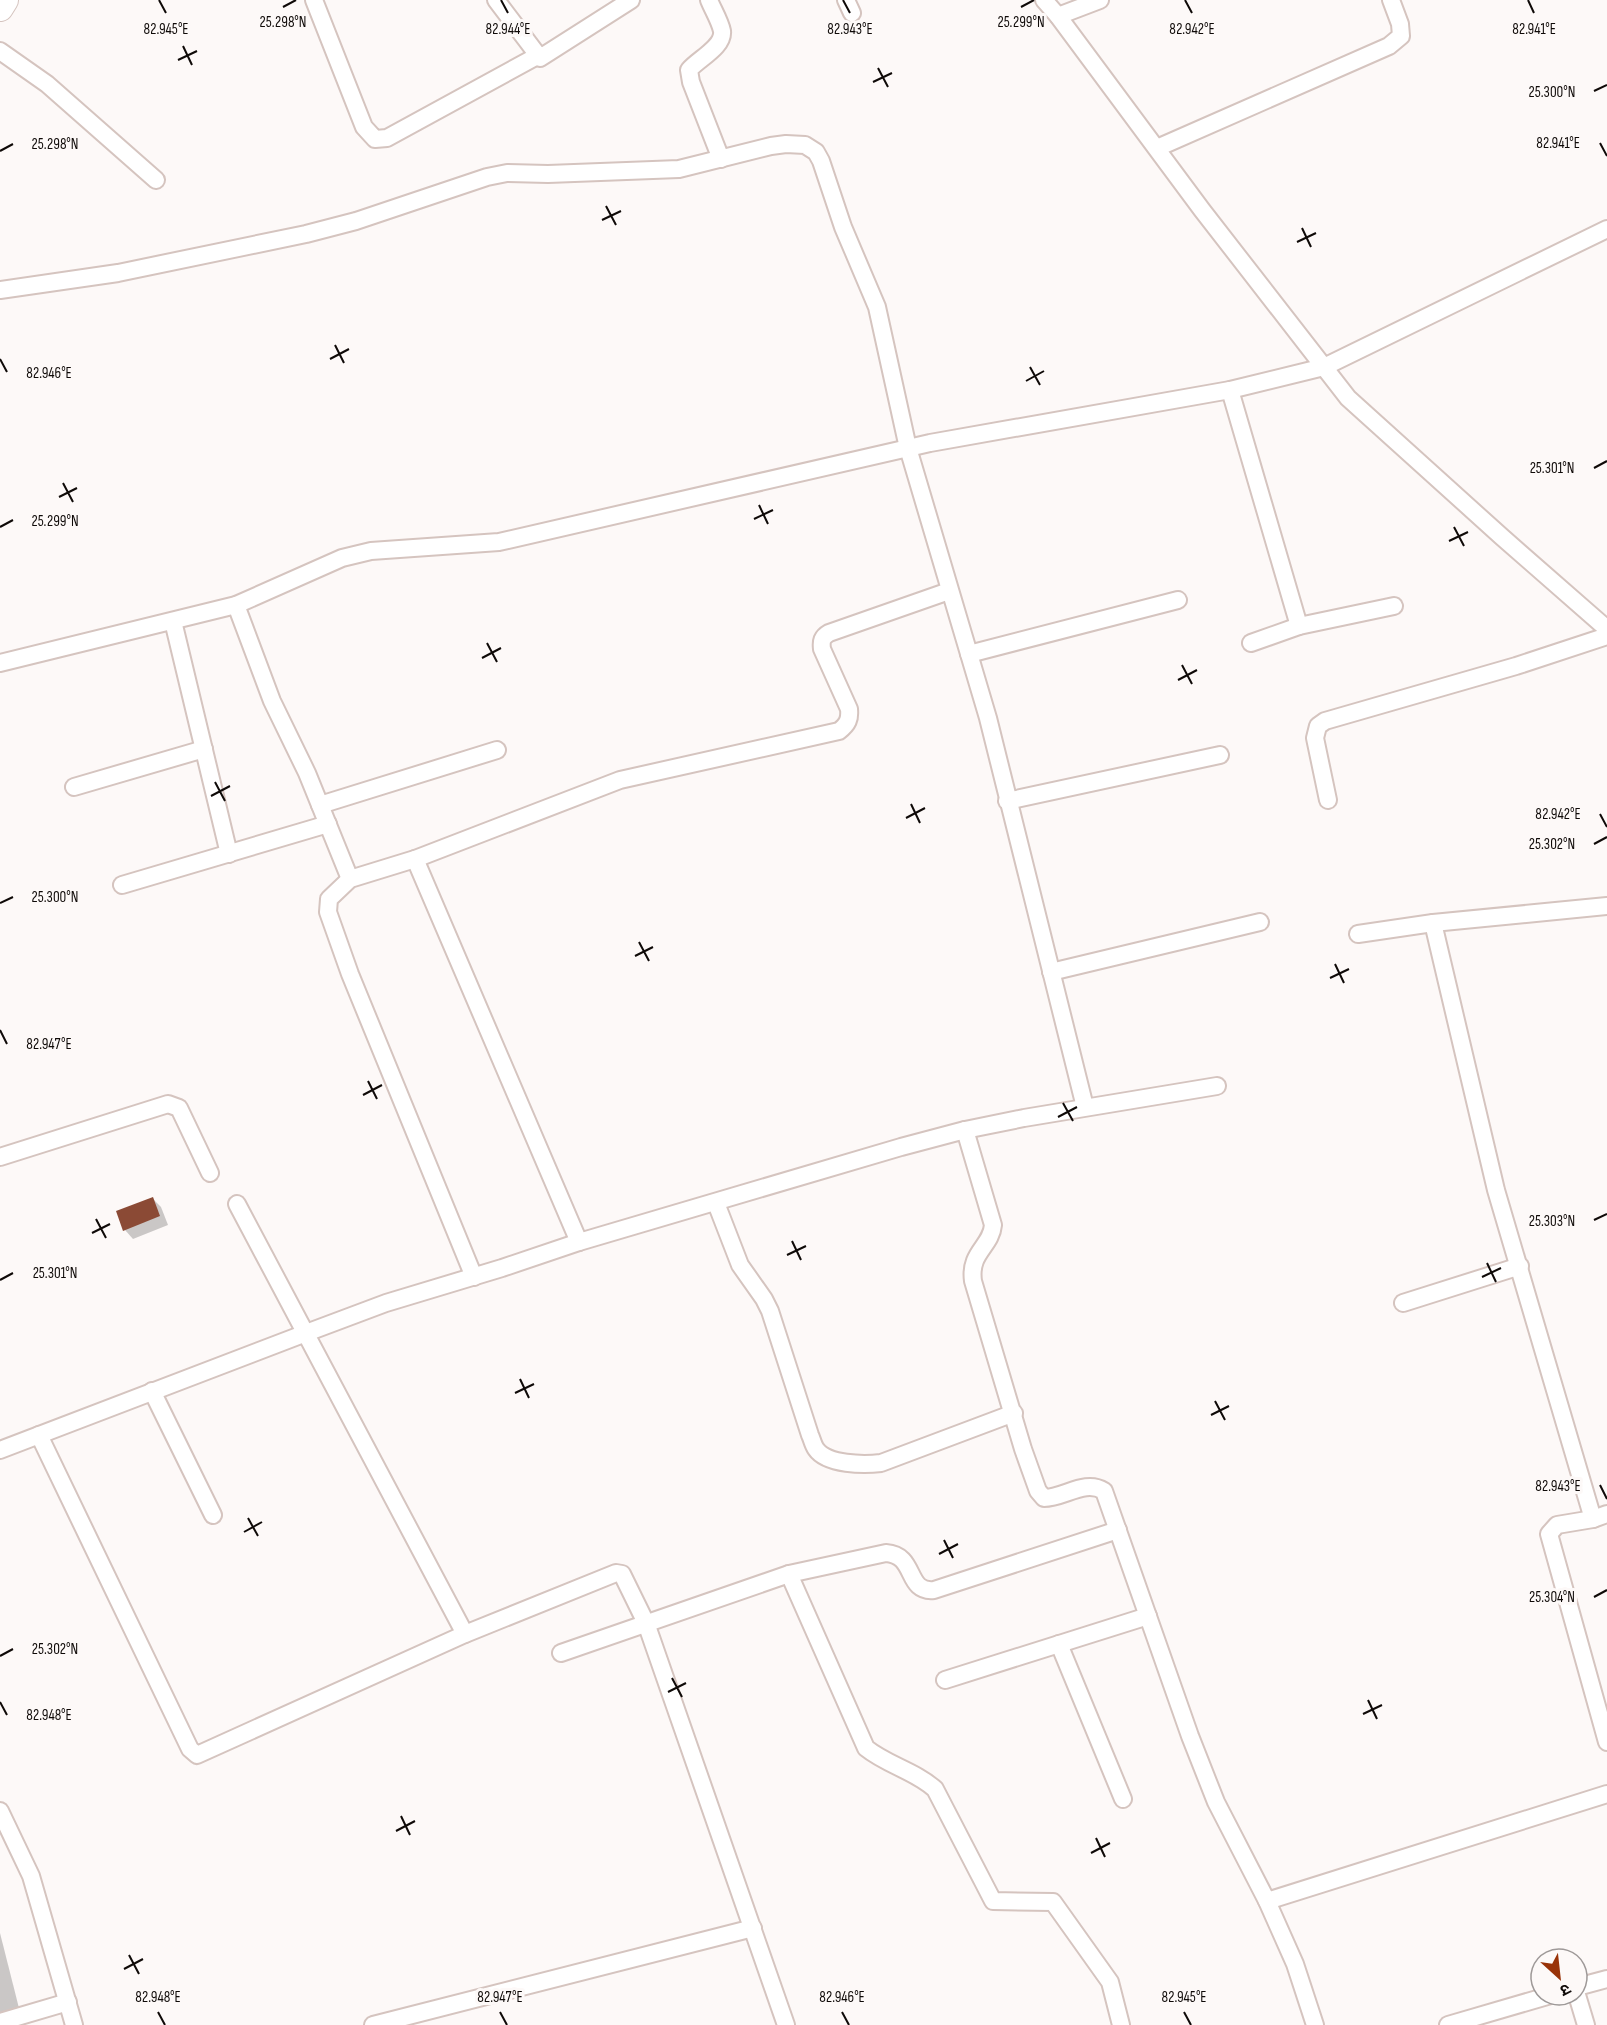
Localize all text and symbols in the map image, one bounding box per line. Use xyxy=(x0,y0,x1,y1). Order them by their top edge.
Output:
text: 25.298°N xyxy=(260,13,306,32)
text: 25.299°N xyxy=(997,13,1045,32)
text: 82.945°E xyxy=(143,20,189,39)
text: 82.944°E xyxy=(486,20,530,39)
text: 82.943°E xyxy=(827,20,873,39)
text: 82.942°E xyxy=(1169,20,1215,39)
text: 82.941°E xyxy=(1512,20,1556,39)
text: 25.300°N xyxy=(1529,83,1575,102)
text: 82.941°E xyxy=(1536,134,1580,153)
text: 25.298°N xyxy=(32,135,78,154)
text: 82.946°E xyxy=(26,364,72,383)
text: 25.301°N xyxy=(1530,459,1574,478)
text: 25.299°N xyxy=(31,512,79,531)
text: 82.942°E xyxy=(1535,805,1581,824)
text: 25.302°N xyxy=(1529,835,1575,854)
text: 25.300°N xyxy=(32,888,78,907)
text: 82.947°E xyxy=(26,1035,72,1054)
text: 25.303°N xyxy=(1529,1212,1575,1231)
text: 25.301°N xyxy=(33,1264,77,1283)
text: 82.943°E xyxy=(1535,1477,1581,1496)
text: 25.304°N xyxy=(1529,1588,1575,1607)
text: 25.302°N xyxy=(32,1640,78,1659)
text: 82.948°E xyxy=(26,1706,72,1725)
north arrow xyxy=(1529,1947,1589,2007)
text: उ xyxy=(1556,1978,1574,2000)
text: 82.948°E xyxy=(135,1988,181,2007)
text: 82.947°E xyxy=(477,1988,523,2007)
text: 82.946°E xyxy=(819,1988,865,2007)
text: 82.945°E xyxy=(1161,1988,1207,2007)

